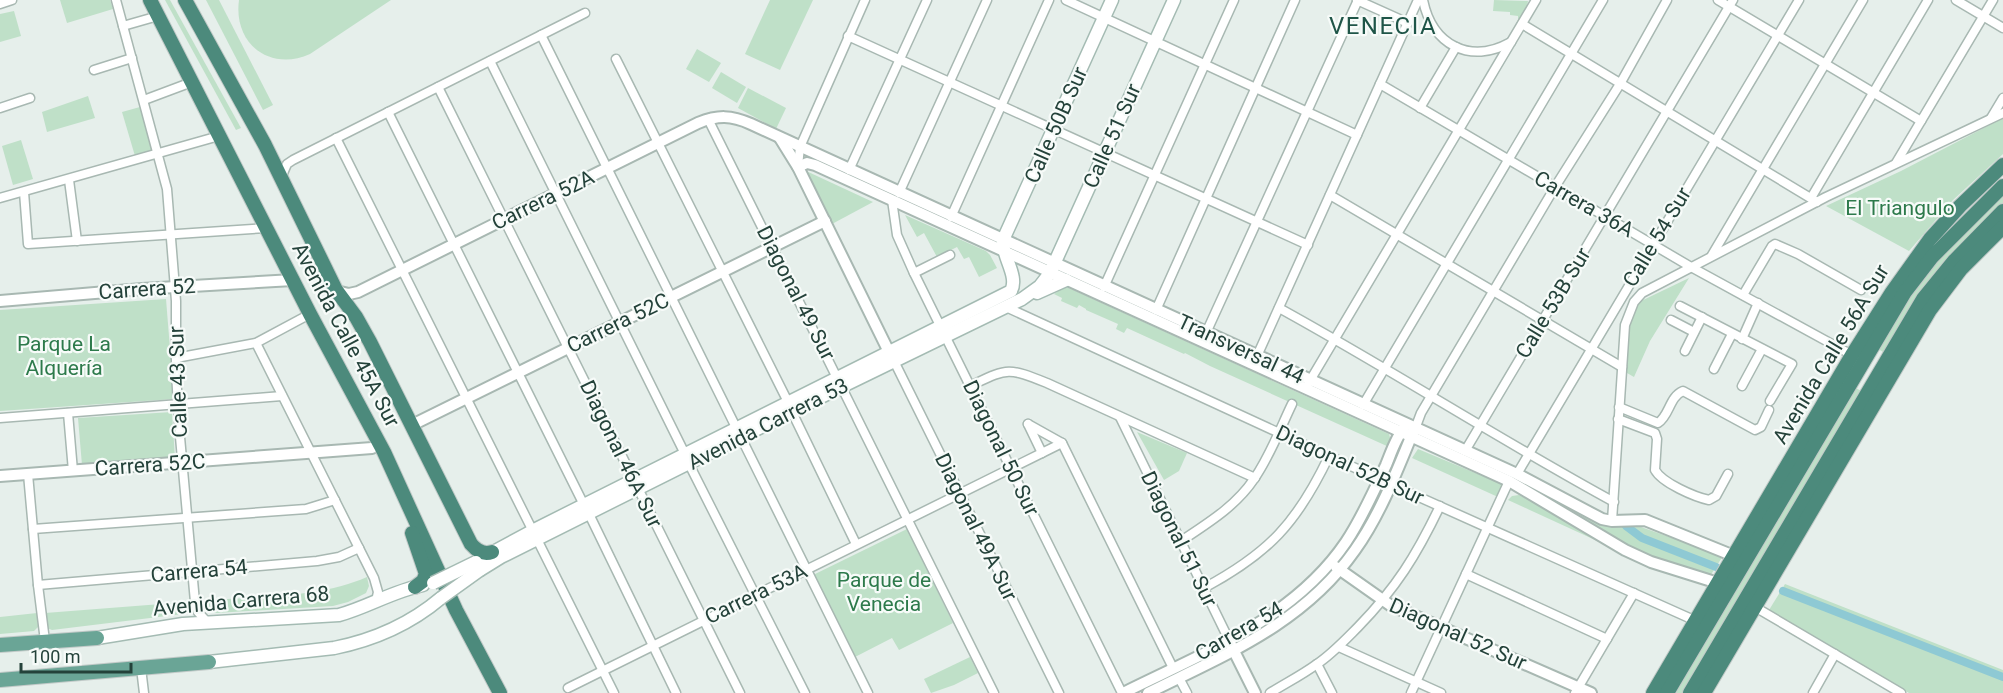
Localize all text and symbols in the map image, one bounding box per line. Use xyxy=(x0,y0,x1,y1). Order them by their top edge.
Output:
district label: VENECIA xyxy=(1329,12,1437,40)
street label: Calle 50B Sur xyxy=(1020,63,1092,187)
street label: Calle 51 Sur xyxy=(1078,80,1146,192)
street label: Carrera 52A xyxy=(488,165,598,235)
street label: Carrera 36A xyxy=(1530,166,1638,242)
street label: Calle 54 Sur xyxy=(1618,183,1696,291)
park label: El Triangulo xyxy=(1845,196,1955,220)
street label: Diagonal 49 Sur xyxy=(752,222,840,364)
street label: Avenida Calle 45A Sur xyxy=(287,239,405,431)
street label: Calle 53B Sur xyxy=(1511,243,1595,363)
street label: Avenida Calle 56A Sur xyxy=(1768,260,1894,448)
street label: Carrera 52 xyxy=(98,274,197,304)
street label: Carrera 52C xyxy=(563,288,673,358)
street label: Transversal 44 xyxy=(1174,309,1308,389)
street label: Calle 43 Sur xyxy=(164,326,192,438)
park label: Parque La Alquería xyxy=(17,332,111,380)
street label: Avenida Carrera 53 xyxy=(684,373,852,475)
street label: Diagonal 46A Sur xyxy=(575,376,667,532)
street label: Diagonal 50 Sur xyxy=(958,377,1044,519)
street label: Diagonal 52B Sur xyxy=(1272,420,1428,510)
street label: Carrera 52C xyxy=(94,449,206,481)
street label: Diagonal 49A Sur xyxy=(930,449,1022,605)
street label: Diagonal 51 Sur xyxy=(1136,468,1222,610)
street label: Carrera 54 xyxy=(150,555,249,587)
street label: Carrera 53A xyxy=(701,559,811,629)
park label: Parque de Venecia xyxy=(837,568,931,616)
street label: Avenida Carrera 68 xyxy=(152,581,330,621)
street label: Diagonal 52 Sur xyxy=(1386,593,1530,675)
street label: Carrera 54 xyxy=(1191,596,1287,666)
scale bar xyxy=(21,636,130,674)
text: 100 m xyxy=(30,646,81,667)

